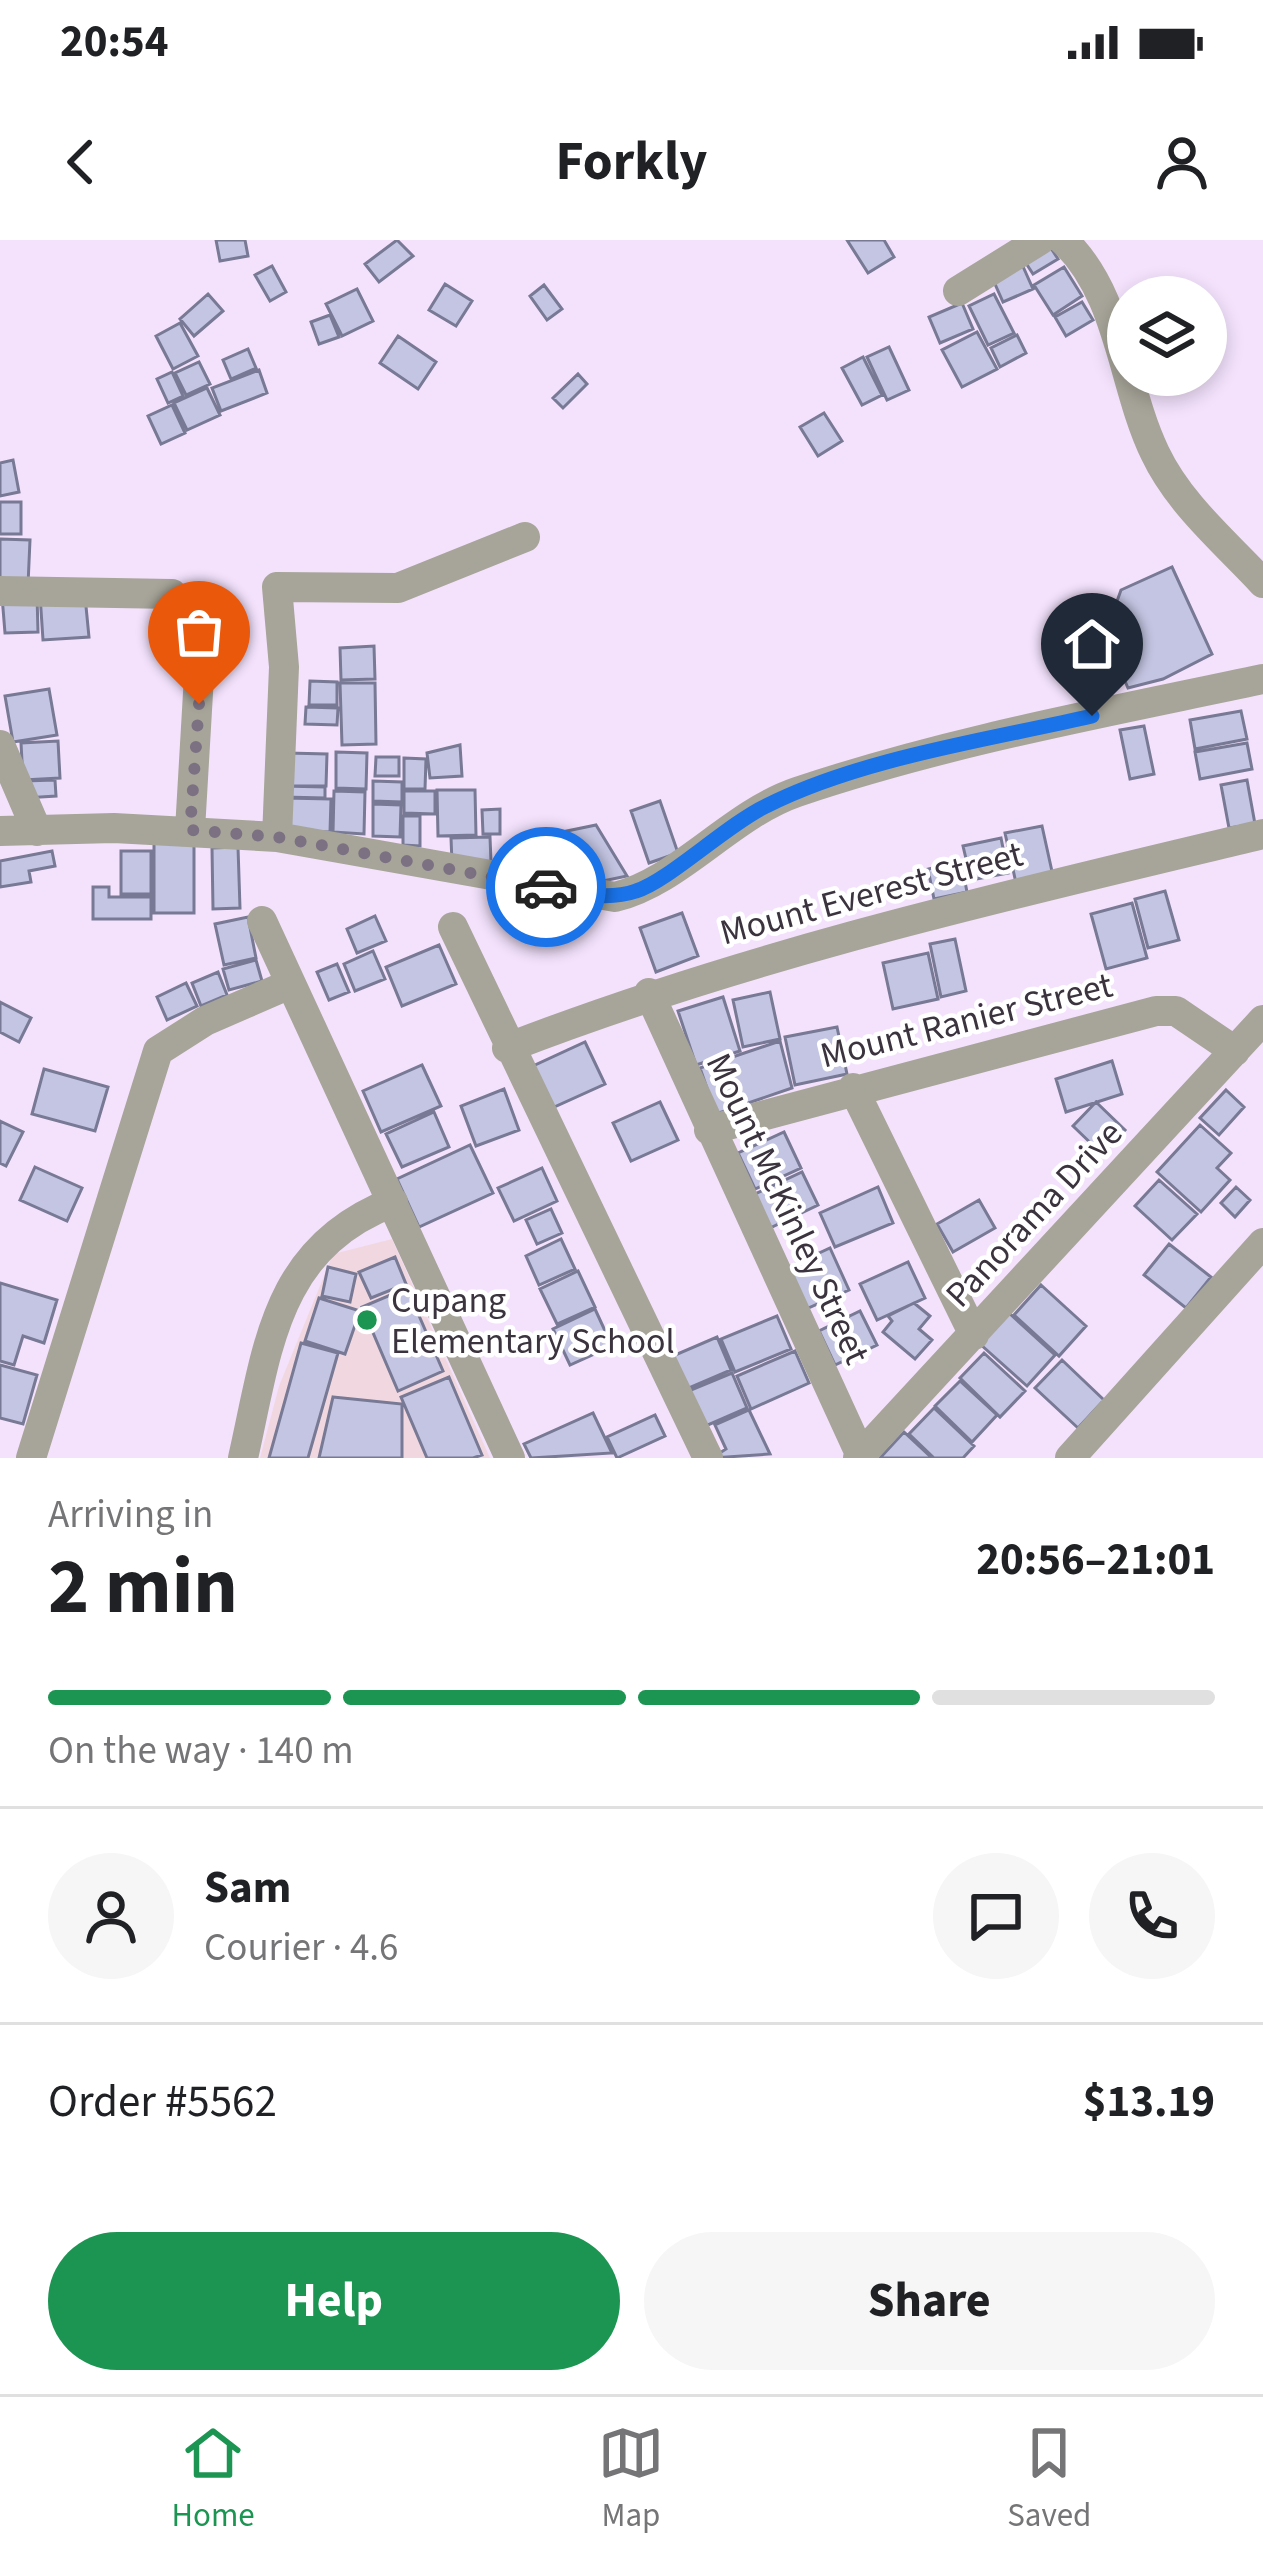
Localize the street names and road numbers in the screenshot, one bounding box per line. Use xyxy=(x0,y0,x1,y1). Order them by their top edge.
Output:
street label: Mount Everest Street xyxy=(714,829,1028,958)
street label: Mount Ranier Street xyxy=(815,960,1118,1081)
street label: Mount McKinley Street xyxy=(693,1045,882,1372)
street label: Panorama Drive xyxy=(934,1109,1134,1319)

